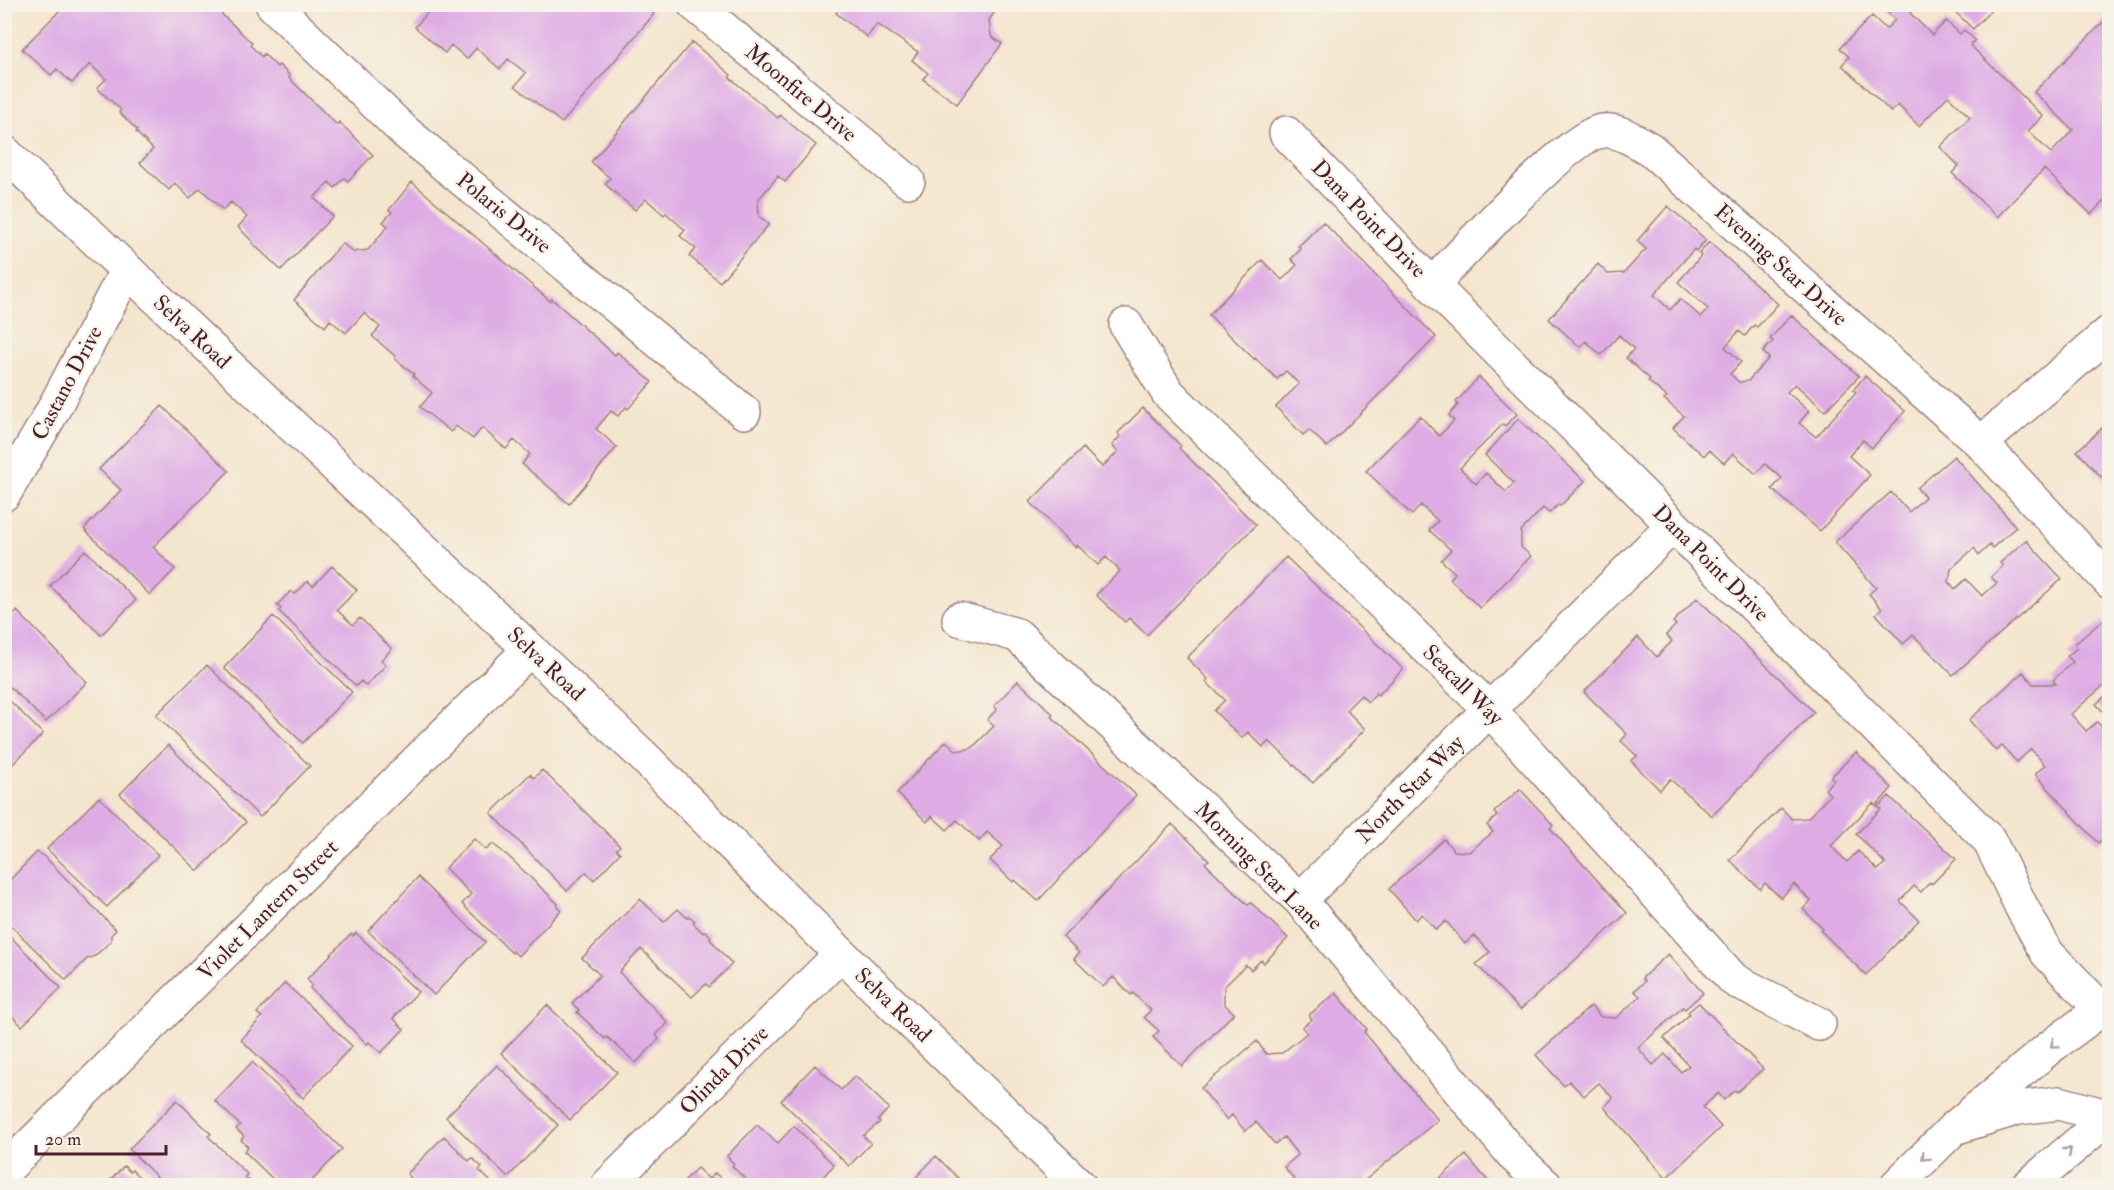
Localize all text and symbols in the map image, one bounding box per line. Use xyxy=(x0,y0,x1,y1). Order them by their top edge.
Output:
street label: Moonfire Drive xyxy=(739,38,863,148)
street label: Dana Point Drive xyxy=(1305,154,1433,284)
street label: Polaris Drive xyxy=(451,166,557,260)
street label: Evening Star Drive xyxy=(1709,198,1853,332)
street label: Selva Road xyxy=(147,289,237,375)
street label: Castano Drive xyxy=(25,321,109,445)
street label: Dana Point Drive xyxy=(1647,499,1775,627)
street label: Selva Road xyxy=(501,621,591,707)
street label: Seacall Way xyxy=(1417,639,1510,732)
street label: North Star Way xyxy=(1350,729,1470,849)
street label: Morning Star Lane xyxy=(1189,796,1329,936)
street label: Violet Lantern Street xyxy=(192,834,344,986)
street label: Selva Road xyxy=(849,962,937,1049)
street label: Olinda Drive xyxy=(673,1019,775,1121)
one-way arrow xyxy=(2050,1037,2061,1048)
scale bar xyxy=(36,1118,166,1156)
text: 20 m xyxy=(45,1128,81,1151)
one-way arrow xyxy=(2061,1147,2072,1158)
one-way arrow xyxy=(1922,1149,1933,1160)

